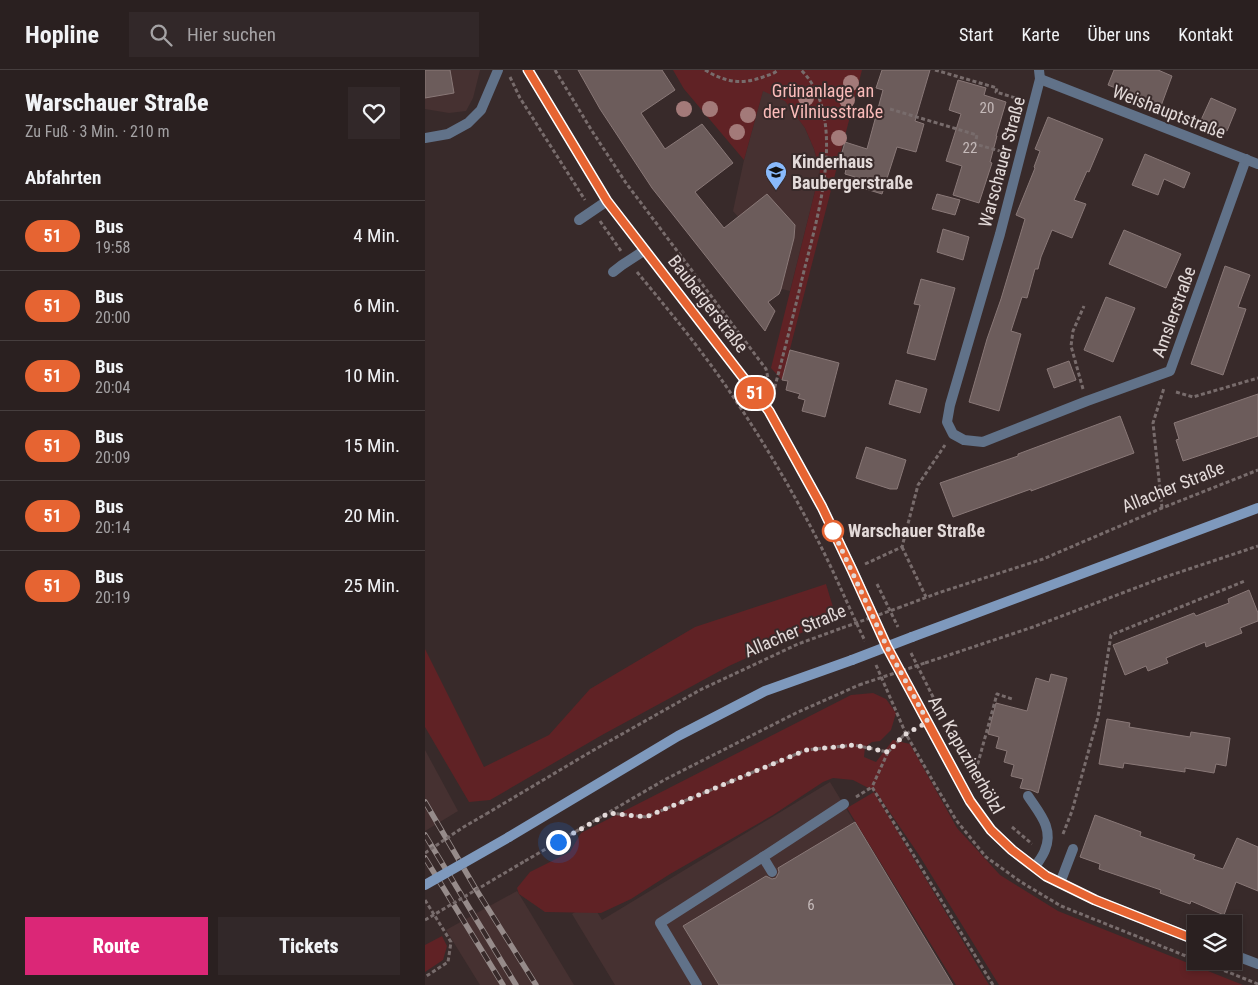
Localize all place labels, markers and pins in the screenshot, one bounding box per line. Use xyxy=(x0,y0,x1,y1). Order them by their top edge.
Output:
place label: Kinderhaus Baubergerstraße xyxy=(792,151,913,193)
school or university icon: Kinderhaus Baubergerstraße xyxy=(764,160,788,191)
marker: Warschauer Straße xyxy=(822,520,844,542)
place label: Warschauer Straße xyxy=(848,520,985,541)

